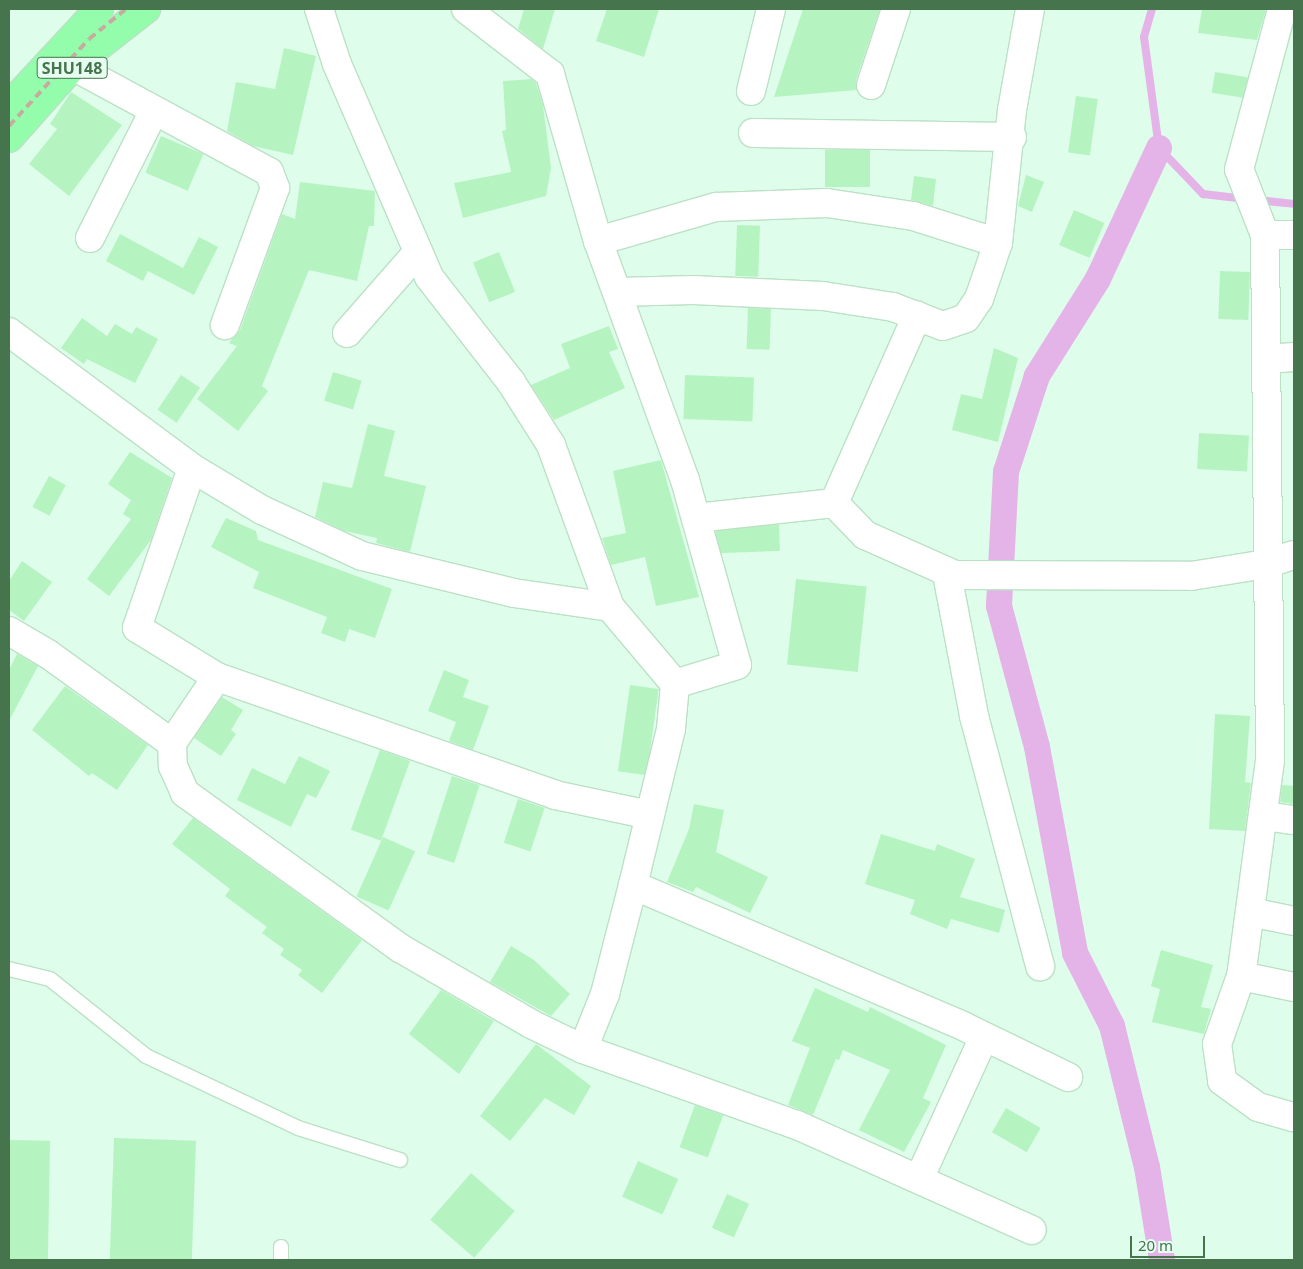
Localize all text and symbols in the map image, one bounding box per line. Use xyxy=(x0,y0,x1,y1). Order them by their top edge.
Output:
road number: SHU148 xyxy=(36,54,108,82)
scale bar xyxy=(1133,1226,1208,1258)
text: 20 m xyxy=(1138,1235,1173,1255)

